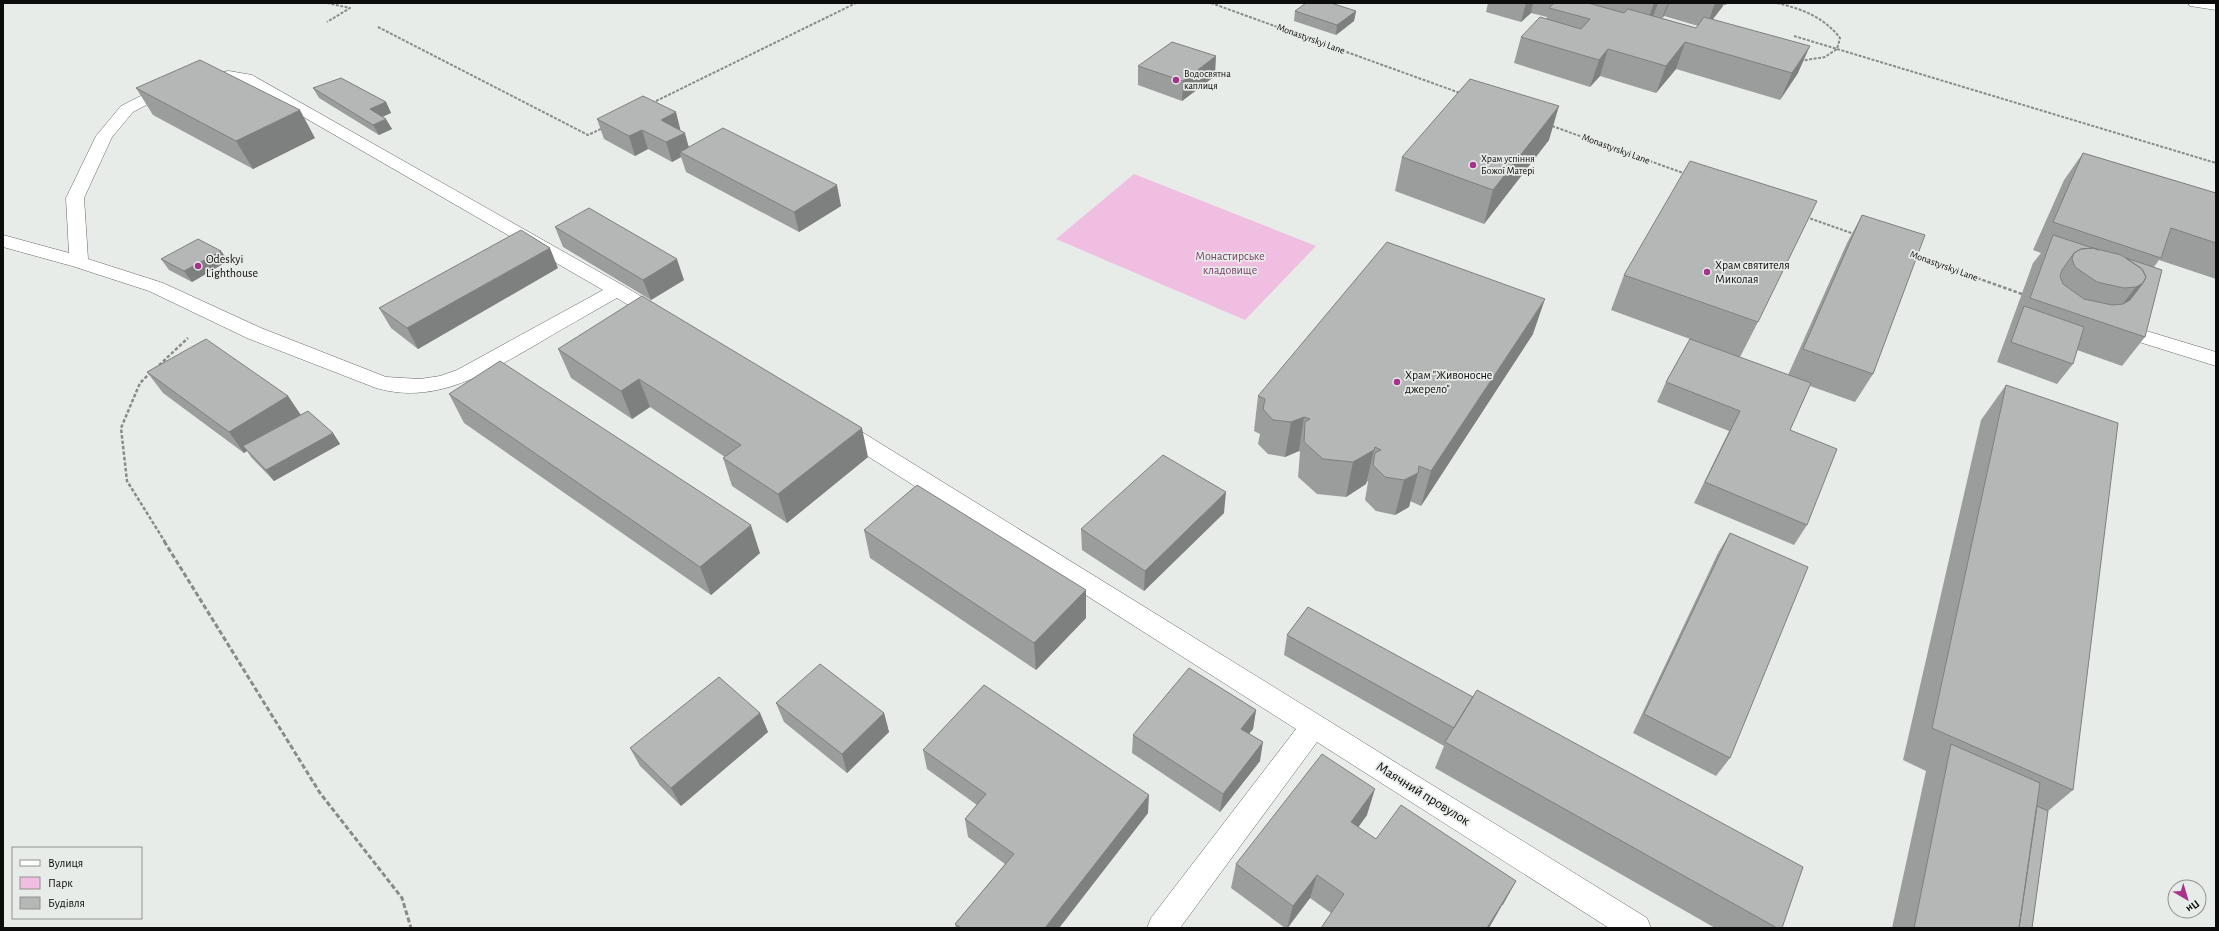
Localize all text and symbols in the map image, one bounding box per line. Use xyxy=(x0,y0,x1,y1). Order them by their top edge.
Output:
street label: Monastyrskyi Lane xyxy=(1276,22,1347,56)
place label: Водосвятна каплиця xyxy=(1184,69,1231,91)
marker: Водосвятна каплиця xyxy=(1171,75,1181,85)
street label: Monastyrskyi Lane xyxy=(1581,132,1652,166)
place label: Храм успіння Божої Матері xyxy=(1481,154,1535,176)
marker: Храм успіння Божої Матері xyxy=(1468,160,1478,170)
street label: Monastyrskyi Lane xyxy=(1909,249,1980,283)
park label: Монастирське кладовище xyxy=(1195,250,1265,276)
place label: Odeskyi Lighthouse xyxy=(206,253,258,279)
place label: Храм святителя Миколая xyxy=(1715,259,1790,285)
marker: Odeskyi Lighthouse xyxy=(193,261,203,271)
marker: Храм святителя Миколая xyxy=(1702,267,1712,277)
place label: Храм "Живоносне джерело" xyxy=(1405,369,1492,395)
marker: Храм "Живоносне джерело" xyxy=(1392,377,1402,387)
street label: Маячний провулок xyxy=(1374,760,1473,829)
legend xyxy=(12,847,142,919)
text: Вулиця xyxy=(48,857,83,870)
text: Парк xyxy=(48,877,73,889)
north arrow xyxy=(2167,879,2207,919)
text: Будівля xyxy=(48,897,85,910)
text: Пн xyxy=(2184,898,2202,915)

